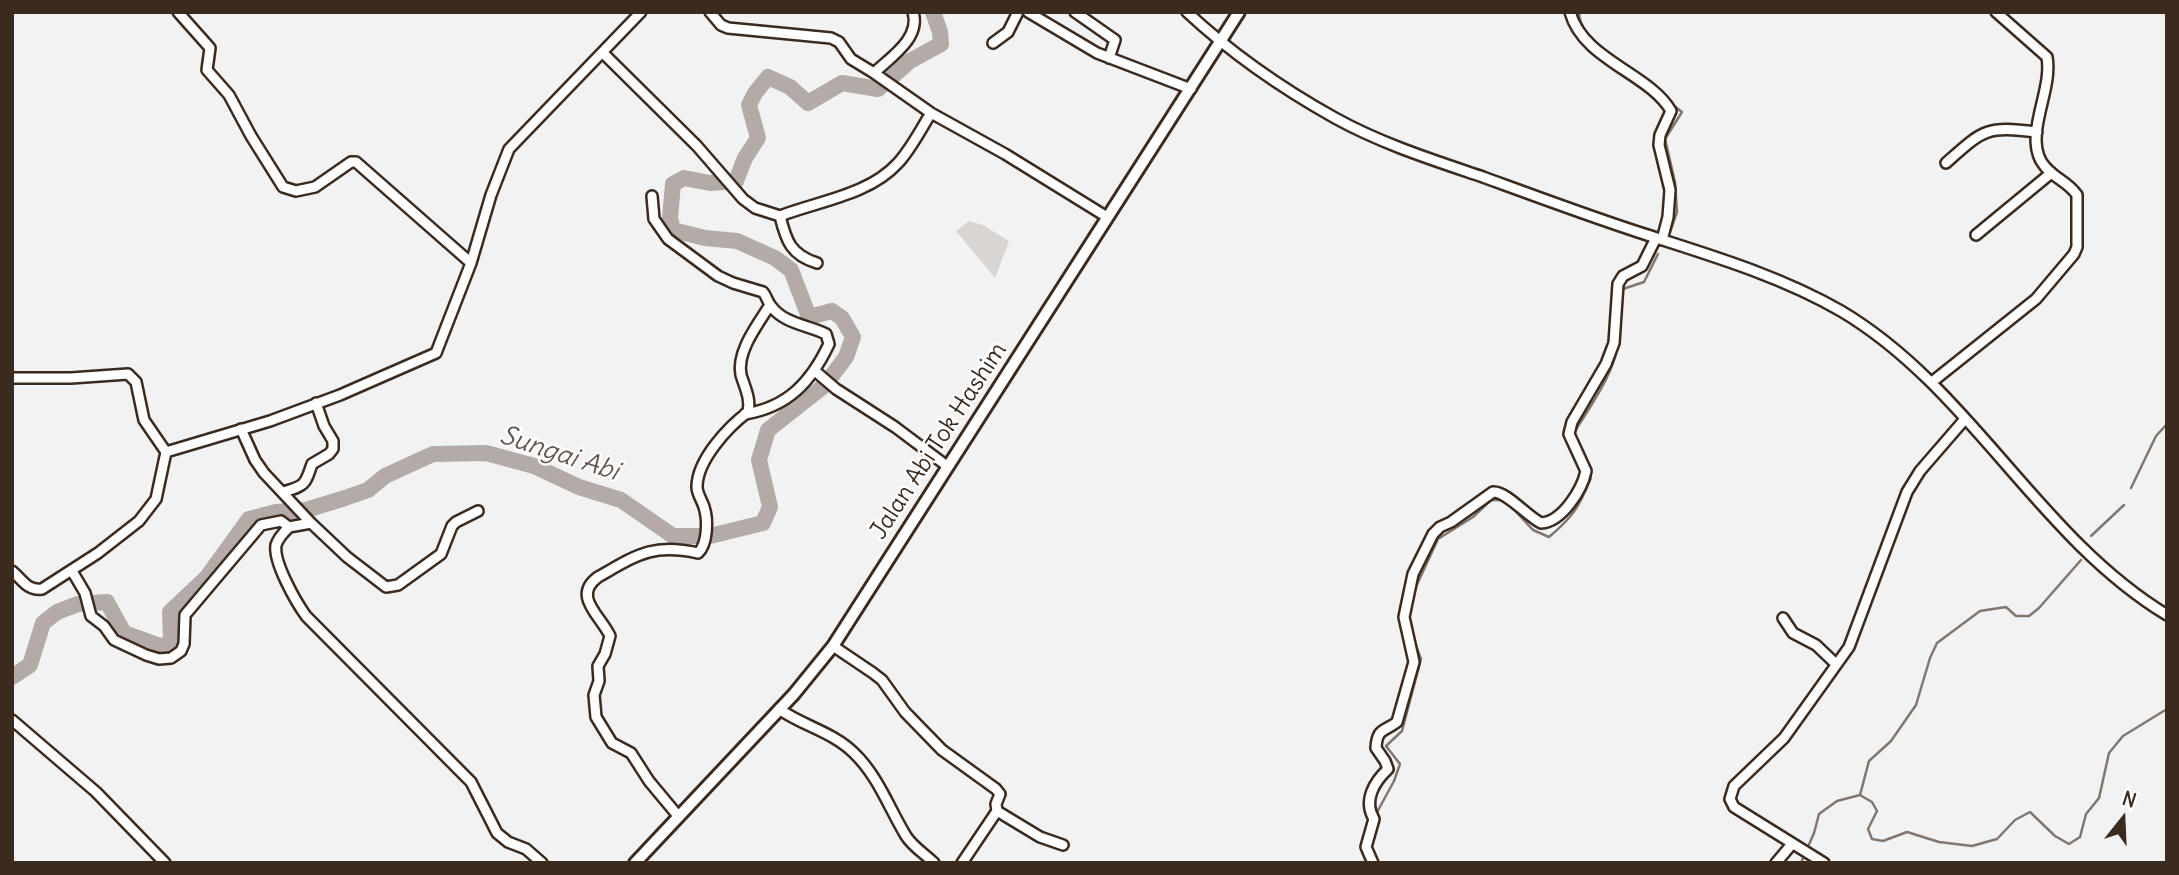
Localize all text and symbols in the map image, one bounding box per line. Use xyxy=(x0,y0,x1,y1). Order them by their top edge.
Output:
street label: Jalan Abi Tok Hashim xyxy=(865,337,1013,545)
water label: Sungai Abi xyxy=(496,420,622,488)
north arrow xyxy=(2088,784,2158,854)
text: N xyxy=(2120,786,2139,812)

